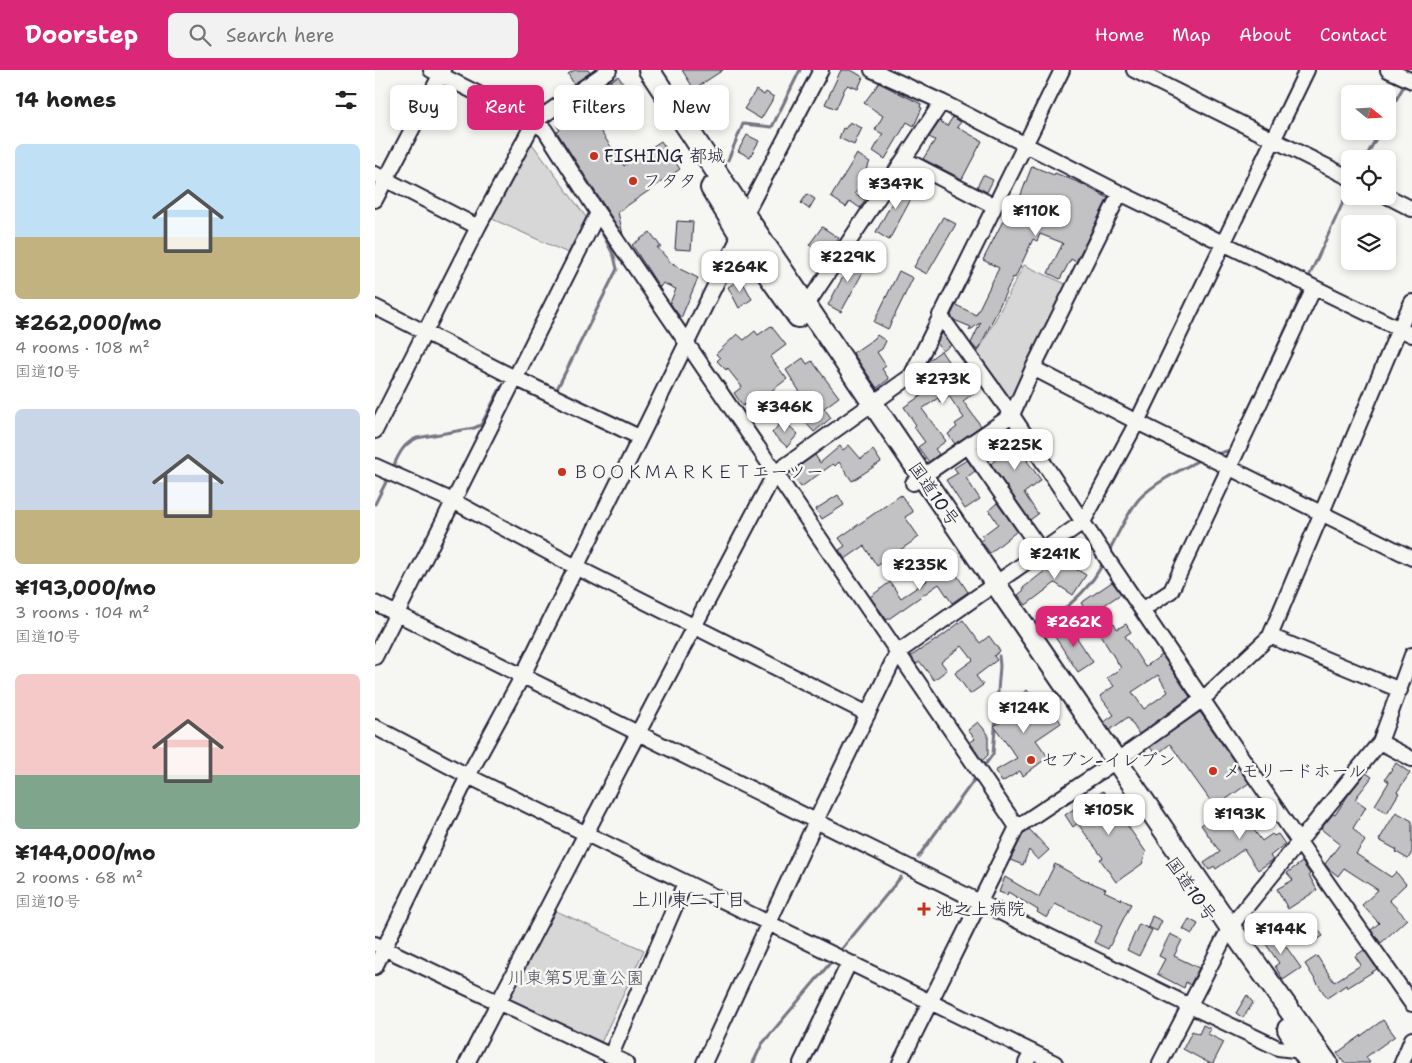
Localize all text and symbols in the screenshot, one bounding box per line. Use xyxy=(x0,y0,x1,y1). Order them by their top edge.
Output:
search box xyxy=(168,13,518,58)
text: Doorstep xyxy=(25,19,138,51)
icon: search xyxy=(186,21,214,49)
text: Search here xyxy=(226,23,335,48)
text: Home xyxy=(1095,23,1144,47)
text: Map xyxy=(1172,23,1211,47)
text: About xyxy=(1239,23,1292,47)
text: Contact xyxy=(1320,23,1387,47)
chip: Buy xyxy=(390,85,457,130)
chip: Rent xyxy=(467,85,544,130)
chip: Filters xyxy=(554,85,644,130)
chip: New xyxy=(654,85,729,130)
north arrow xyxy=(1341,85,1396,140)
map controls xyxy=(1341,85,1396,270)
text: 14 homes xyxy=(15,86,116,114)
icon: filters xyxy=(332,86,360,114)
place label: FISHING 都城 xyxy=(604,144,725,168)
marker: FISHING 都城 xyxy=(588,150,600,162)
button: locate xyxy=(1341,150,1396,205)
pin: ¥347K xyxy=(861,168,931,210)
place label: フタタ xyxy=(643,169,697,193)
text: ¥347K xyxy=(869,173,923,194)
marker: フタタ xyxy=(627,175,639,187)
icon: home xyxy=(143,176,233,266)
pin: ¥110K xyxy=(1001,194,1071,237)
text: ¥110K xyxy=(1013,200,1059,221)
button: layers xyxy=(1341,215,1396,270)
pin: ¥229K xyxy=(813,240,883,283)
text: ¥229K xyxy=(821,246,875,267)
pin: ¥264K xyxy=(705,250,775,293)
text: ¥264K xyxy=(712,256,768,277)
text: ¥262,000/mo xyxy=(15,309,162,337)
text: 4 rooms · 108 m² xyxy=(15,337,150,358)
text: 国道10号 xyxy=(15,361,80,382)
pin: ¥273K xyxy=(908,362,978,405)
text: ¥273K xyxy=(916,368,970,389)
pin: ¥346K xyxy=(750,390,820,433)
text: ¥346K xyxy=(757,396,813,417)
pin: ¥225K xyxy=(980,428,1050,471)
text: ¥225K xyxy=(988,434,1042,455)
icon: home xyxy=(143,441,233,531)
street label: 国道10号 xyxy=(903,457,965,531)
place label: ＢＯＯＫＭＡＲＫＥＴエーツー xyxy=(572,460,824,484)
marker: ＢＯＯＫＭＡＲＫＥＴエーツー xyxy=(556,466,568,478)
pin: ¥241K xyxy=(1020,538,1090,580)
text: ¥241K xyxy=(1030,543,1080,564)
pin: ¥235K xyxy=(885,548,955,591)
text: ¥235K xyxy=(893,554,947,575)
text: ¥193,000/mo xyxy=(15,574,156,602)
text: 3 rooms · 104 m² xyxy=(15,602,150,623)
pin: ¥262K xyxy=(1039,606,1109,648)
text: ¥262K xyxy=(1047,611,1101,632)
text: 国道10号 xyxy=(15,626,80,647)
pin: ¥124K xyxy=(989,692,1059,734)
text: ¥124K xyxy=(999,697,1049,718)
icon: home xyxy=(143,706,233,796)
place label: セブン-イレブン xyxy=(1041,748,1176,772)
marker: セブン-イレブン xyxy=(1025,754,1037,766)
place label: メモリードホール xyxy=(1223,759,1366,783)
marker: メモリードホール xyxy=(1207,765,1219,777)
pin: ¥105K xyxy=(1074,794,1144,836)
pin: ¥193K xyxy=(1205,798,1275,840)
text: ¥105K xyxy=(1084,799,1134,820)
text: ¥193K xyxy=(1214,803,1266,824)
text: ¥144,000/mo xyxy=(15,839,156,867)
street label: 国道10号 xyxy=(1160,852,1222,926)
text: 2 rooms · 68 m² xyxy=(15,867,143,888)
district label: 上川東二丁目 xyxy=(632,887,746,912)
text: 国道10号 xyxy=(15,891,80,912)
place label: 池之上病院 xyxy=(935,897,1025,921)
marker: 池之上病院 xyxy=(917,902,931,916)
pin: ¥144K xyxy=(1246,912,1316,955)
text: ¥144K xyxy=(1255,918,1307,939)
park label: 川東第5児童公園 xyxy=(507,966,645,990)

